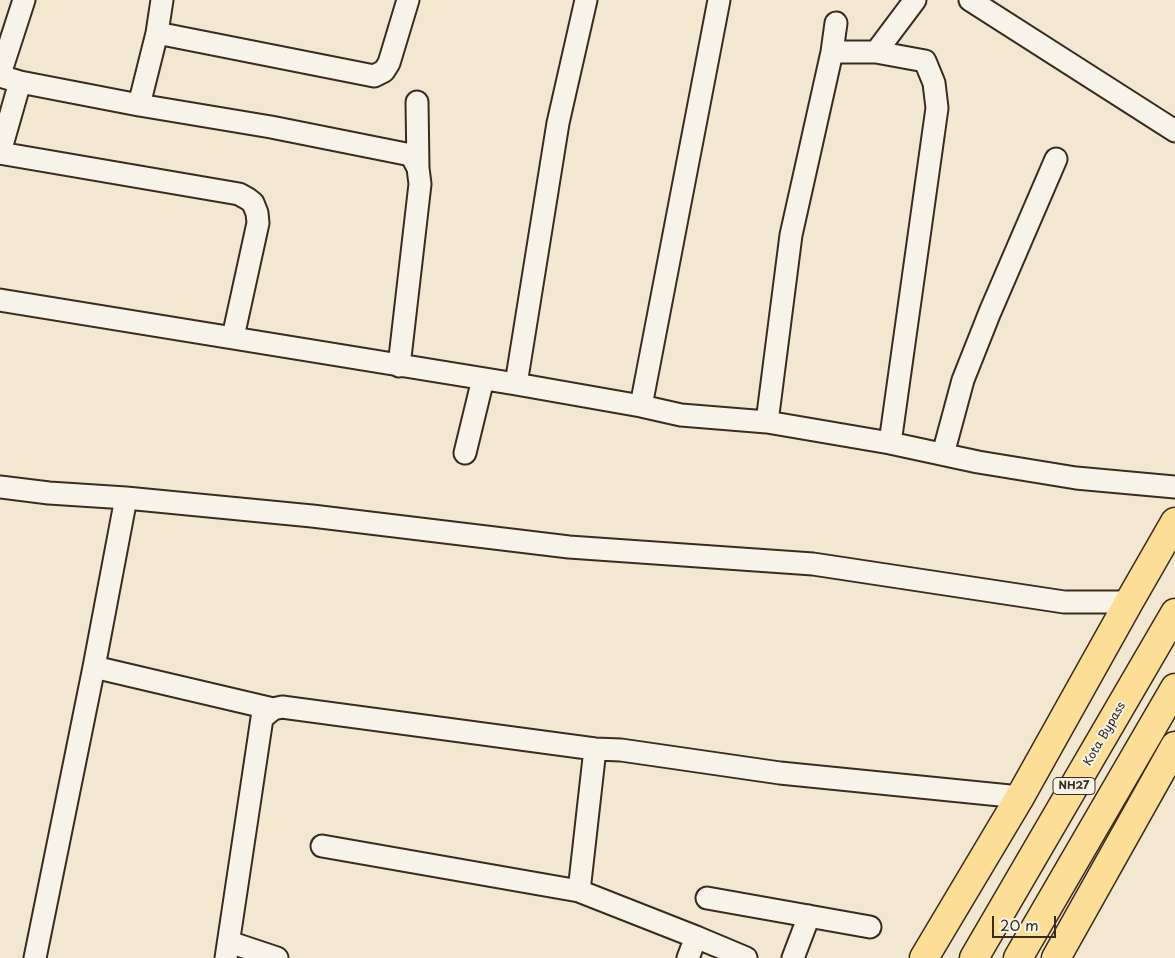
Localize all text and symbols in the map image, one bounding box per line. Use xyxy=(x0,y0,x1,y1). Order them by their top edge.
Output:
street label: Kota Bypass xyxy=(1081,700,1129,768)
road number: NH27 xyxy=(1053,778,1095,794)
scale bar xyxy=(995,906,1059,938)
text: 20 m xyxy=(1000,913,1039,936)

